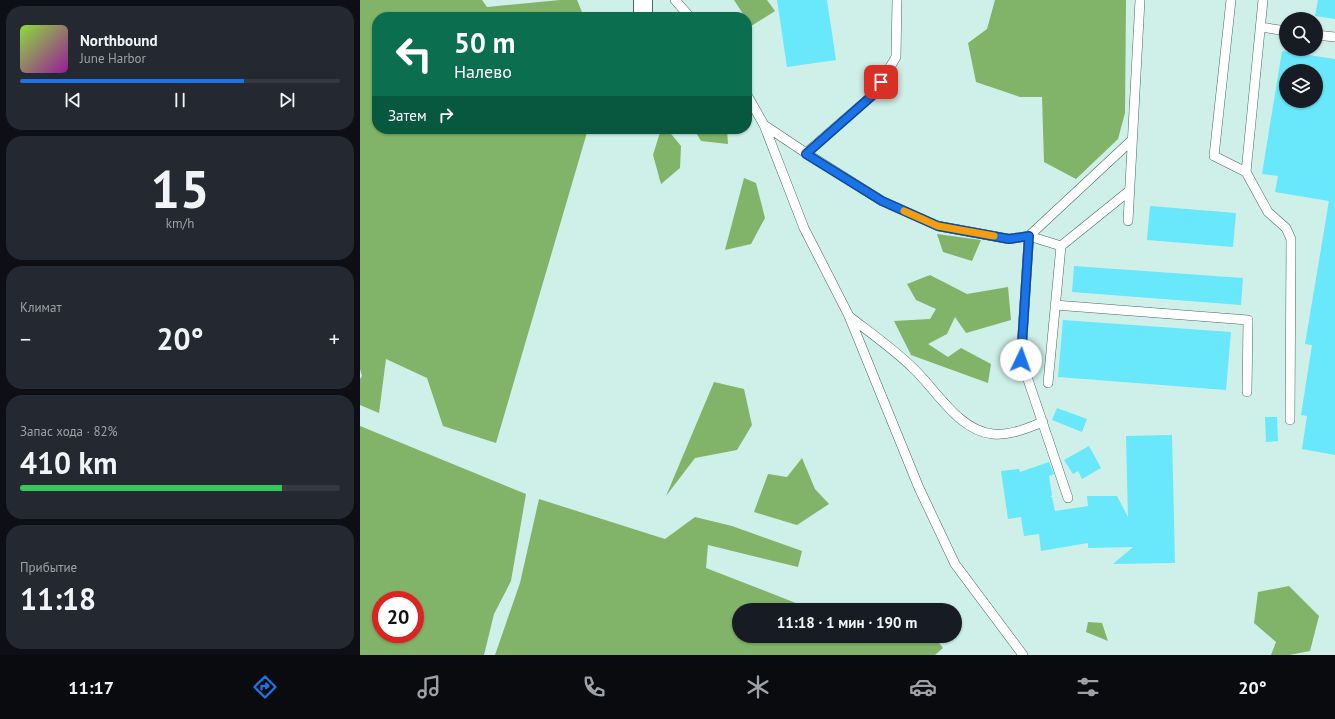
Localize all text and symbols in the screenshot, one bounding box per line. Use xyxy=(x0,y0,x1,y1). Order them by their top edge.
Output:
map controls xyxy=(1279,12,1323,108)
button: search xyxy=(1279,12,1323,56)
text: 50 m xyxy=(454,24,515,61)
icon: left xyxy=(388,28,440,80)
text: Northbound xyxy=(80,31,157,50)
text: June Harbor xyxy=(80,50,146,67)
text: Налево xyxy=(454,60,512,83)
button: layers xyxy=(1279,64,1323,108)
pin xyxy=(864,65,898,99)
icon: arrive xyxy=(870,71,892,93)
icon: previous xyxy=(62,89,84,111)
icon: pause xyxy=(169,89,191,111)
icon: next xyxy=(276,89,298,111)
icon: right xyxy=(435,104,457,126)
text: Затем xyxy=(388,106,427,125)
text: 15 xyxy=(151,155,209,222)
text: km/h xyxy=(166,215,194,232)
text: Климат xyxy=(20,299,62,316)
text: 20° xyxy=(156,319,204,358)
text: − xyxy=(20,325,31,353)
text: + xyxy=(329,325,340,353)
position arrow xyxy=(1000,339,1042,381)
text: Запас хода · 82% xyxy=(20,423,118,440)
text: 410 km xyxy=(20,443,118,482)
text: Прибытие xyxy=(20,559,77,576)
text: 11:18 xyxy=(20,579,96,618)
speed limit sign: 20 xyxy=(372,591,424,643)
text: 11:18 · 1 мин · 190 m xyxy=(777,613,917,632)
icon: directions xyxy=(251,673,279,701)
icon: music xyxy=(415,673,443,701)
icon: phone xyxy=(580,673,608,701)
icon: climate xyxy=(744,673,772,701)
icon: car xyxy=(909,673,937,701)
icon: filters xyxy=(1074,673,1102,701)
text: 11:17 xyxy=(68,676,114,699)
text: 20° xyxy=(1238,676,1267,699)

